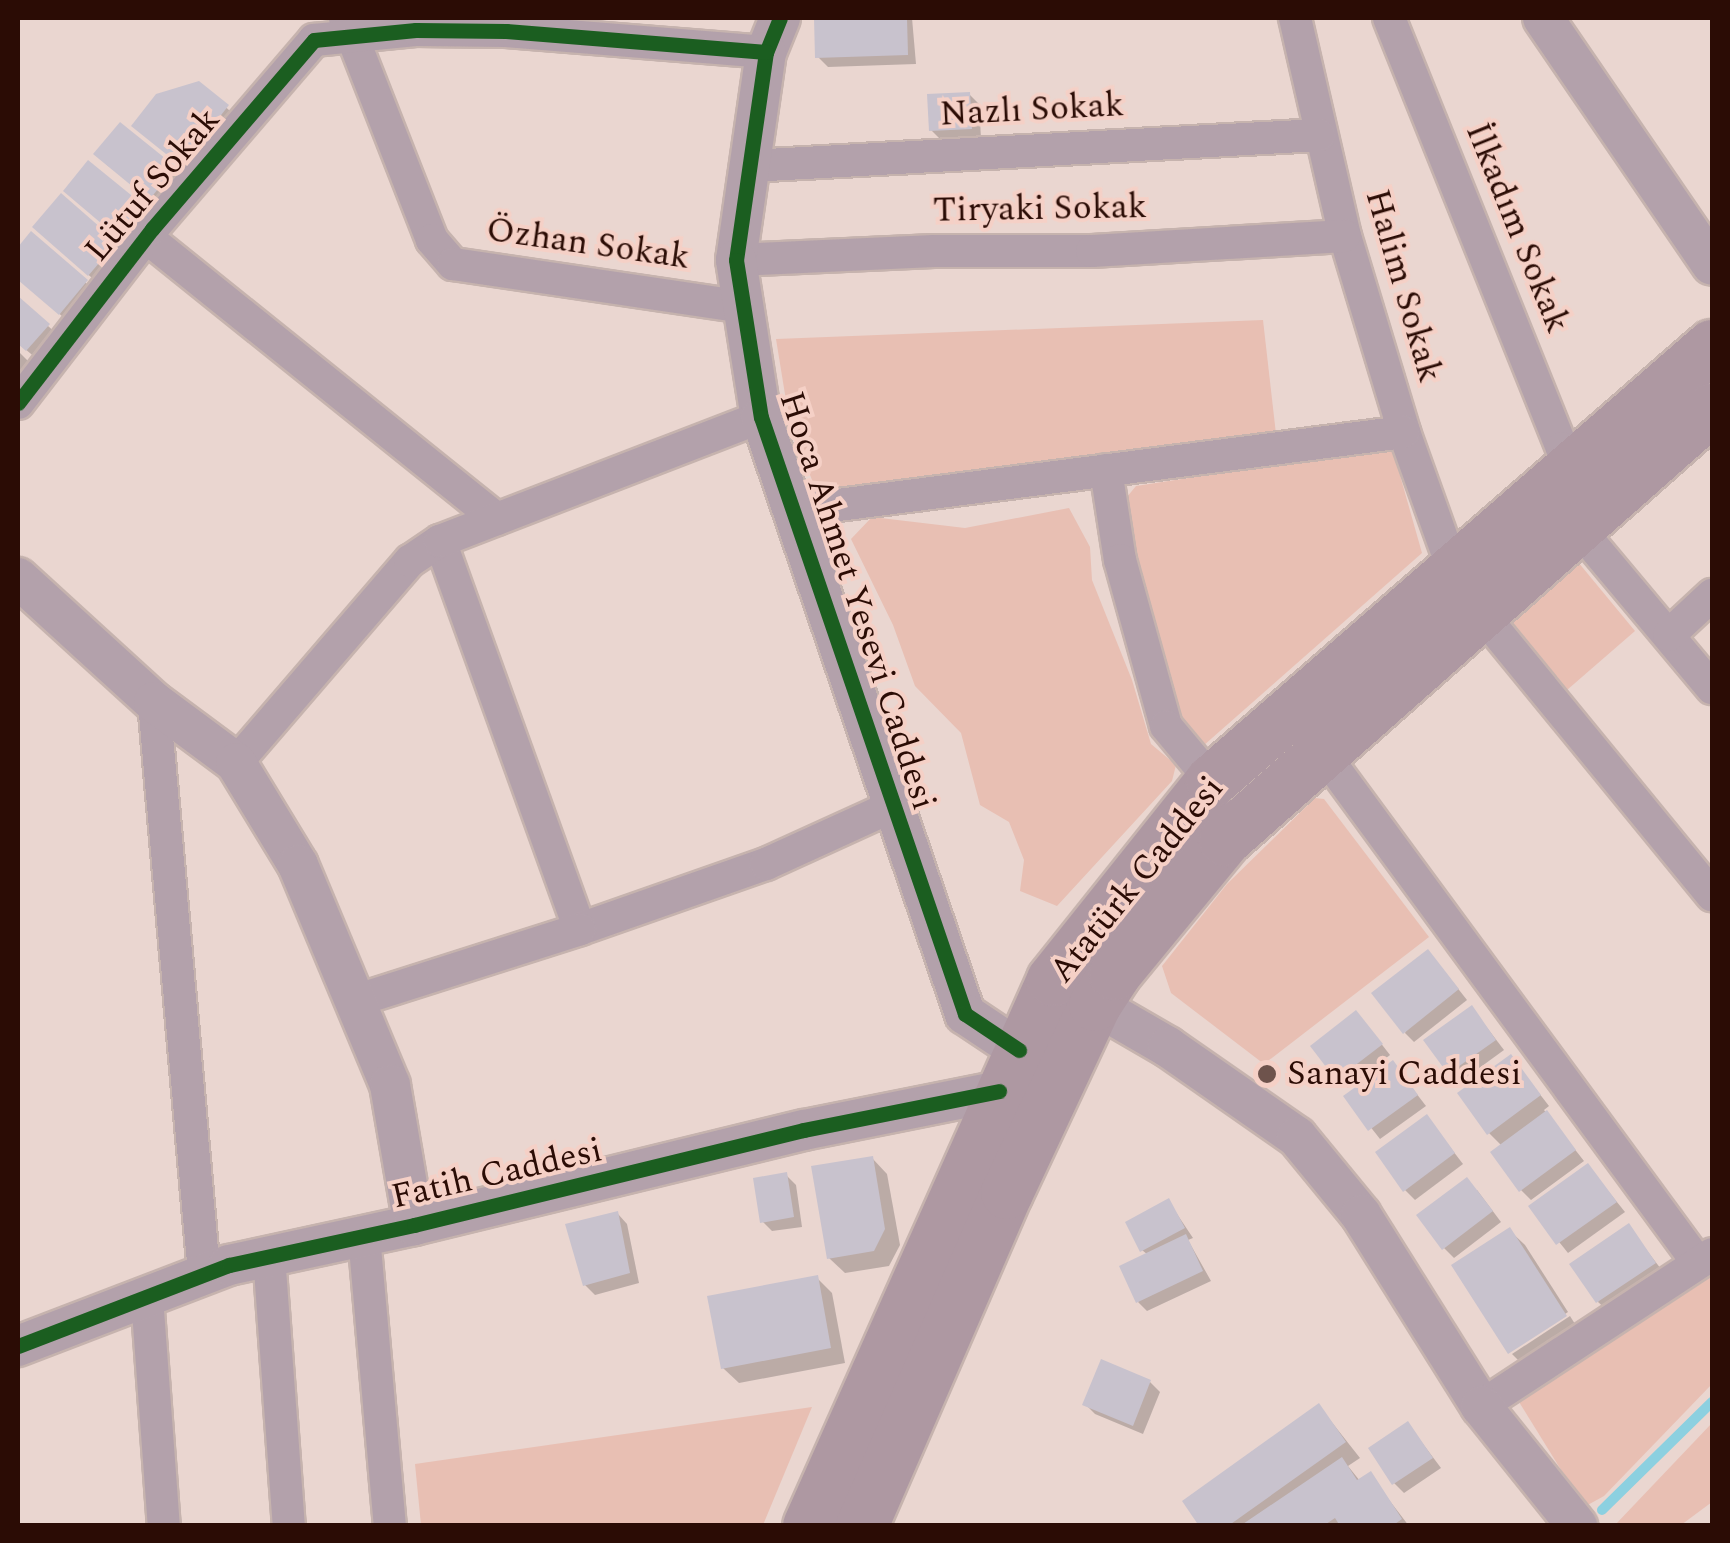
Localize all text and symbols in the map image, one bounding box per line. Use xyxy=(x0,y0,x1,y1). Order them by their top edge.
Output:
street label: Nazlı Sokak xyxy=(939,84,1125,136)
street label: Lütuf Sokak xyxy=(76,99,230,271)
street label: İlkadım Sokak xyxy=(1456,117,1578,339)
street label: Halim Sokak xyxy=(1355,185,1451,387)
street label: Tiryaki Sokak xyxy=(932,186,1148,232)
street label: Özhan Sokak xyxy=(484,209,692,279)
street label: Hoca Ahmet Yesevi Caddesi xyxy=(769,387,945,815)
street label: Atatürk Caddesi xyxy=(1041,768,1233,992)
place label: Sanayi Caddesi xyxy=(1287,1053,1522,1095)
marker: Sanayi Caddesi xyxy=(1256,1063,1278,1085)
street label: Fatih Caddesi xyxy=(388,1129,606,1219)

